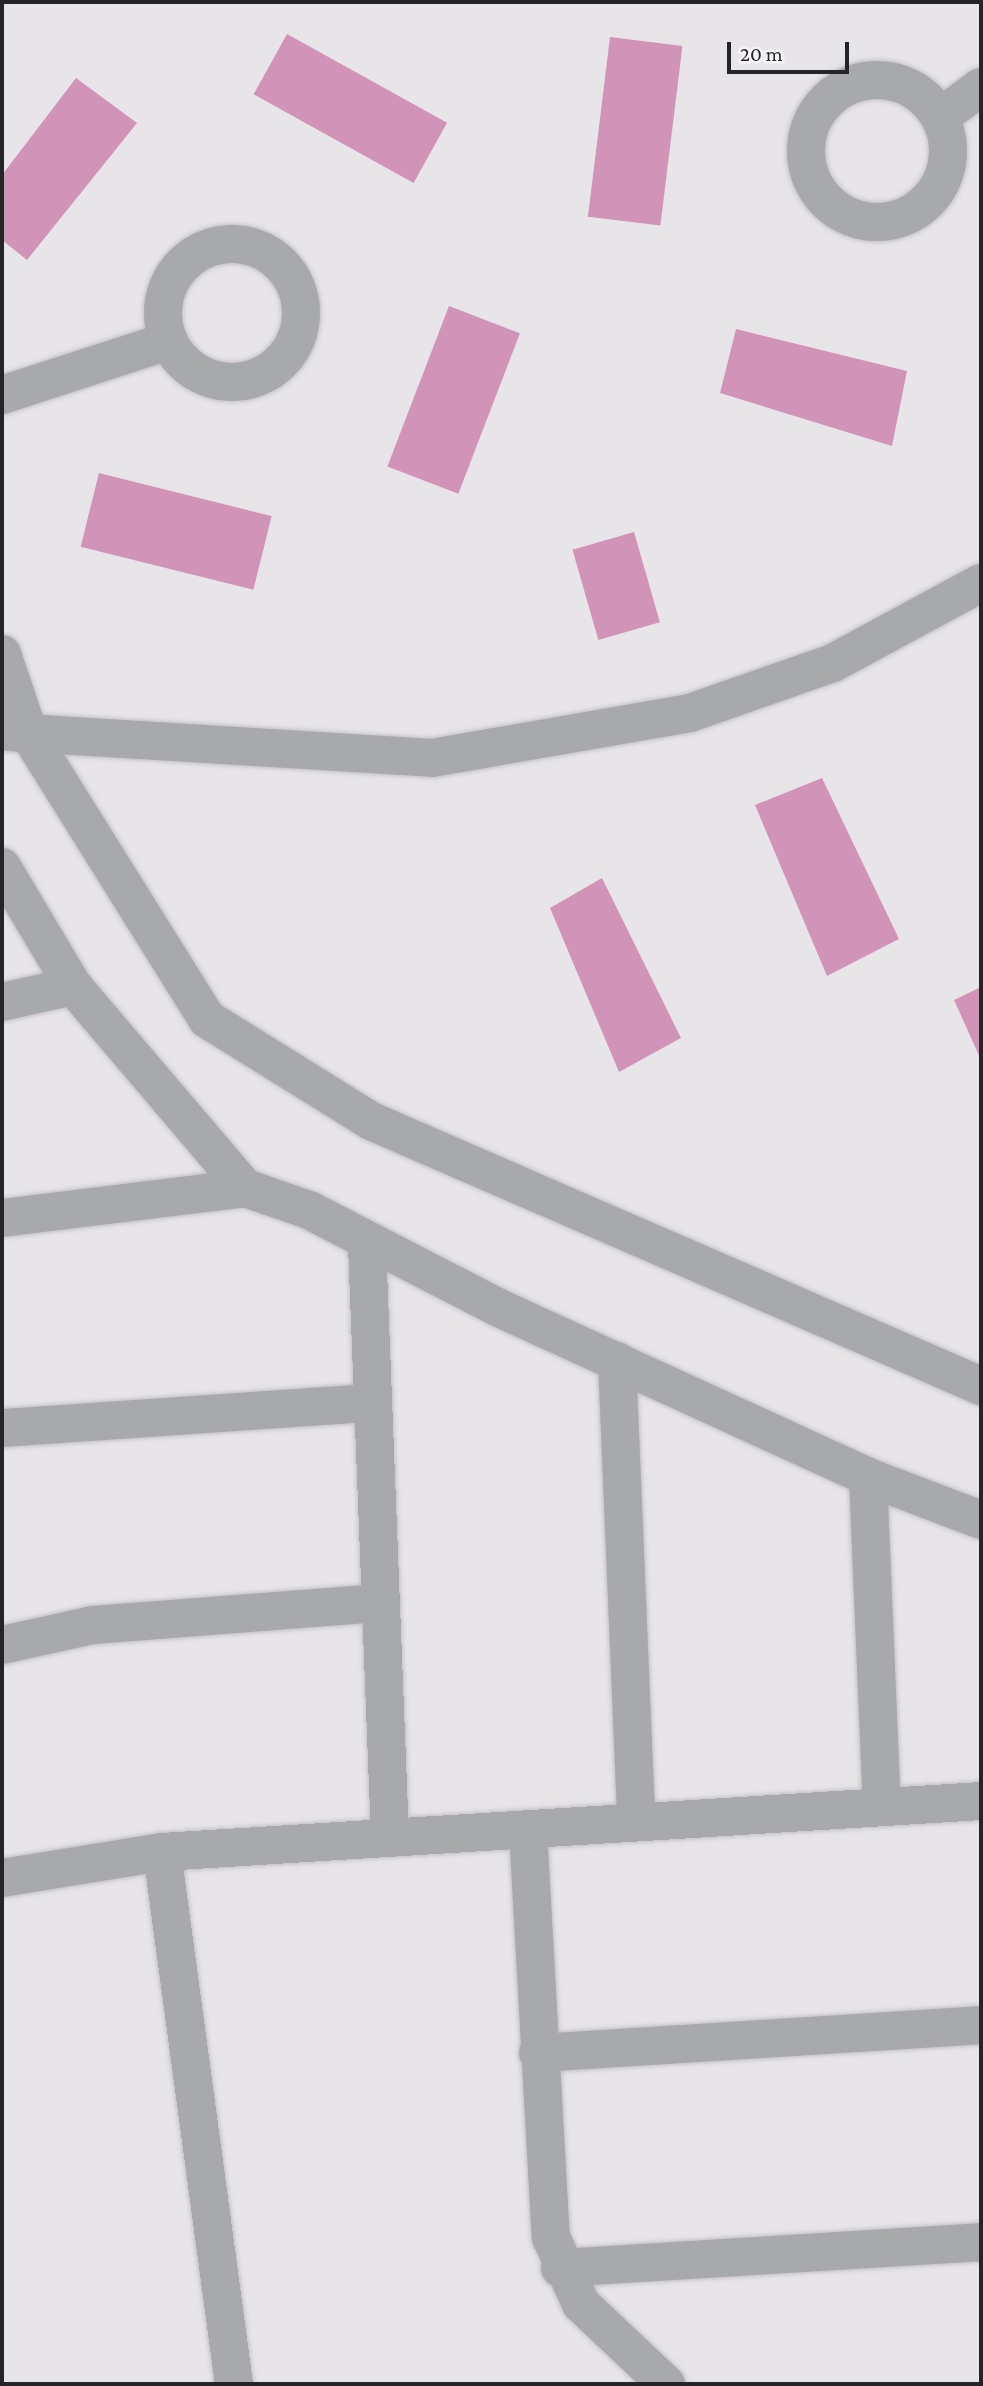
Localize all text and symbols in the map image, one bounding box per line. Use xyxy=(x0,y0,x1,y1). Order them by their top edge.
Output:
scale bar xyxy=(731,28,853,72)
text: 20 m xyxy=(740,42,783,66)

